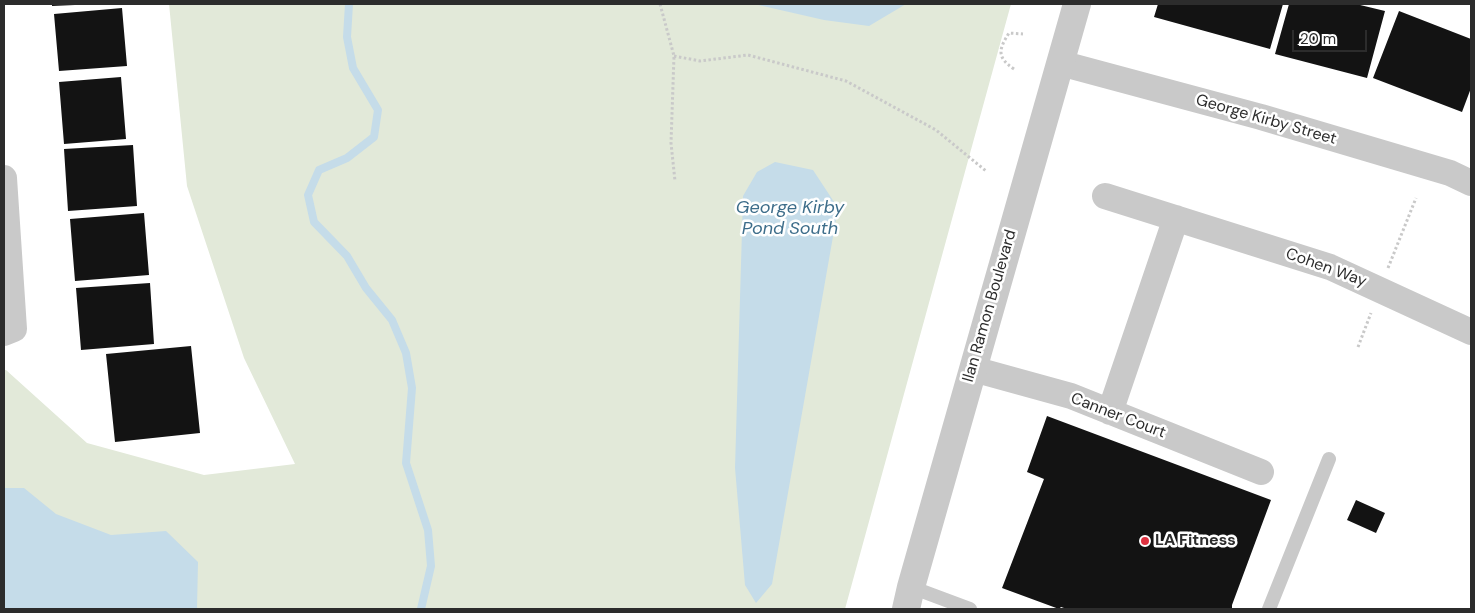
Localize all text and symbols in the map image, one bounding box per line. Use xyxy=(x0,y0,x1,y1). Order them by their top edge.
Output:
scale bar xyxy=(1295,20,1370,52)
text: 20 m xyxy=(1300,29,1336,49)
street label: George Kirby Street xyxy=(1193,91,1339,149)
water label: George Kirby Pond South xyxy=(736,197,844,240)
street label: Ilan Ramon Boulevard xyxy=(959,228,1021,384)
street label: Cohen Way xyxy=(1283,244,1369,292)
street label: Canner Court xyxy=(1068,389,1168,443)
place label: LA Fitness xyxy=(1155,531,1236,551)
marker: LA Fitness xyxy=(1139,535,1151,547)

